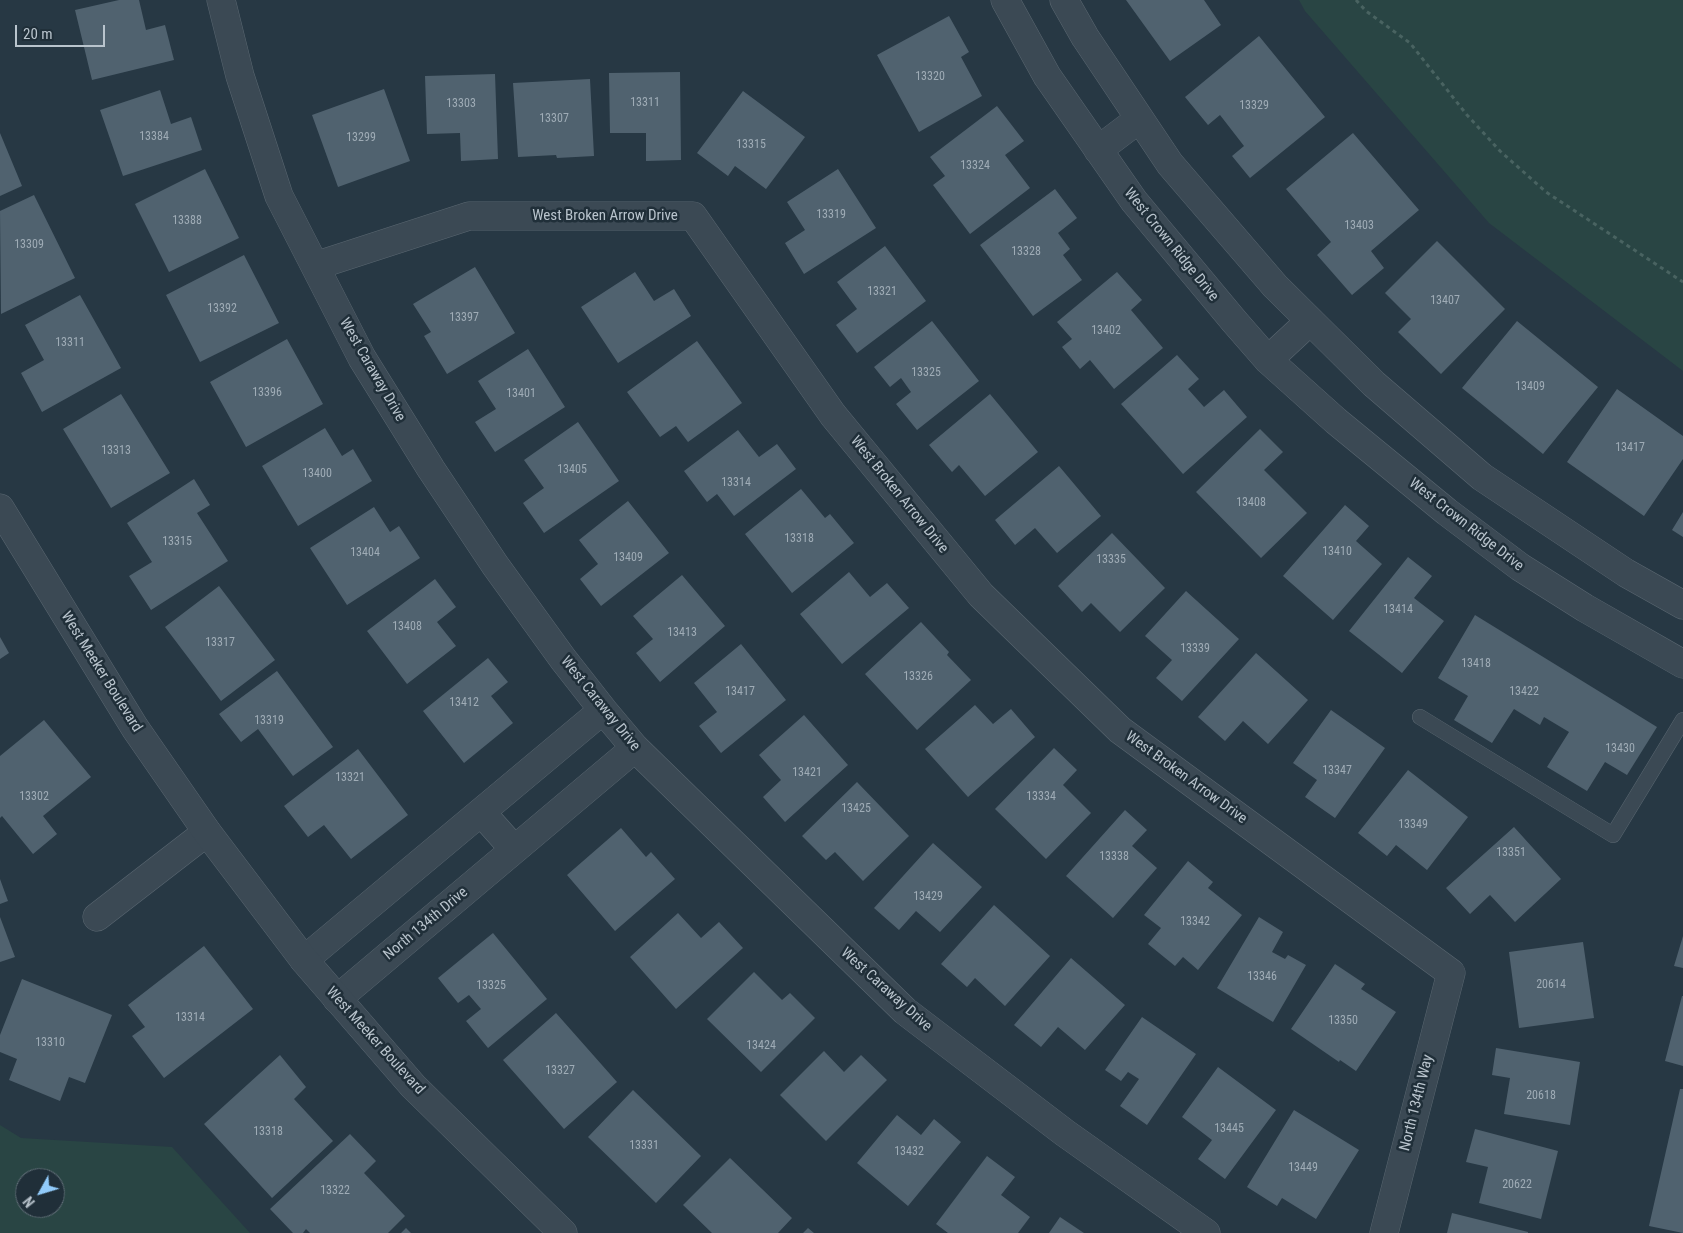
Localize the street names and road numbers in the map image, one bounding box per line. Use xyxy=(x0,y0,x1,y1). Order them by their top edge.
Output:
street label: West Crown Ridge Drive xyxy=(1120,185,1222,305)
street label: West Broken Arrow Drive xyxy=(532,207,678,225)
street label: West Caraway Drive xyxy=(335,315,409,425)
street label: West Broken Arrow Drive xyxy=(846,433,952,557)
street label: West Crown Ridge Drive xyxy=(1405,475,1527,575)
street label: West Meeker Boulevard xyxy=(57,608,145,736)
street label: West Caraway Drive xyxy=(556,653,644,755)
street label: West Broken Arrow Drive xyxy=(1122,728,1250,828)
street label: North 134th Drive xyxy=(380,884,472,964)
street label: West Caraway Drive xyxy=(837,944,935,1036)
street label: West Meeker Boulevard xyxy=(322,983,428,1099)
street label: North 134th Way xyxy=(1396,1053,1438,1153)

